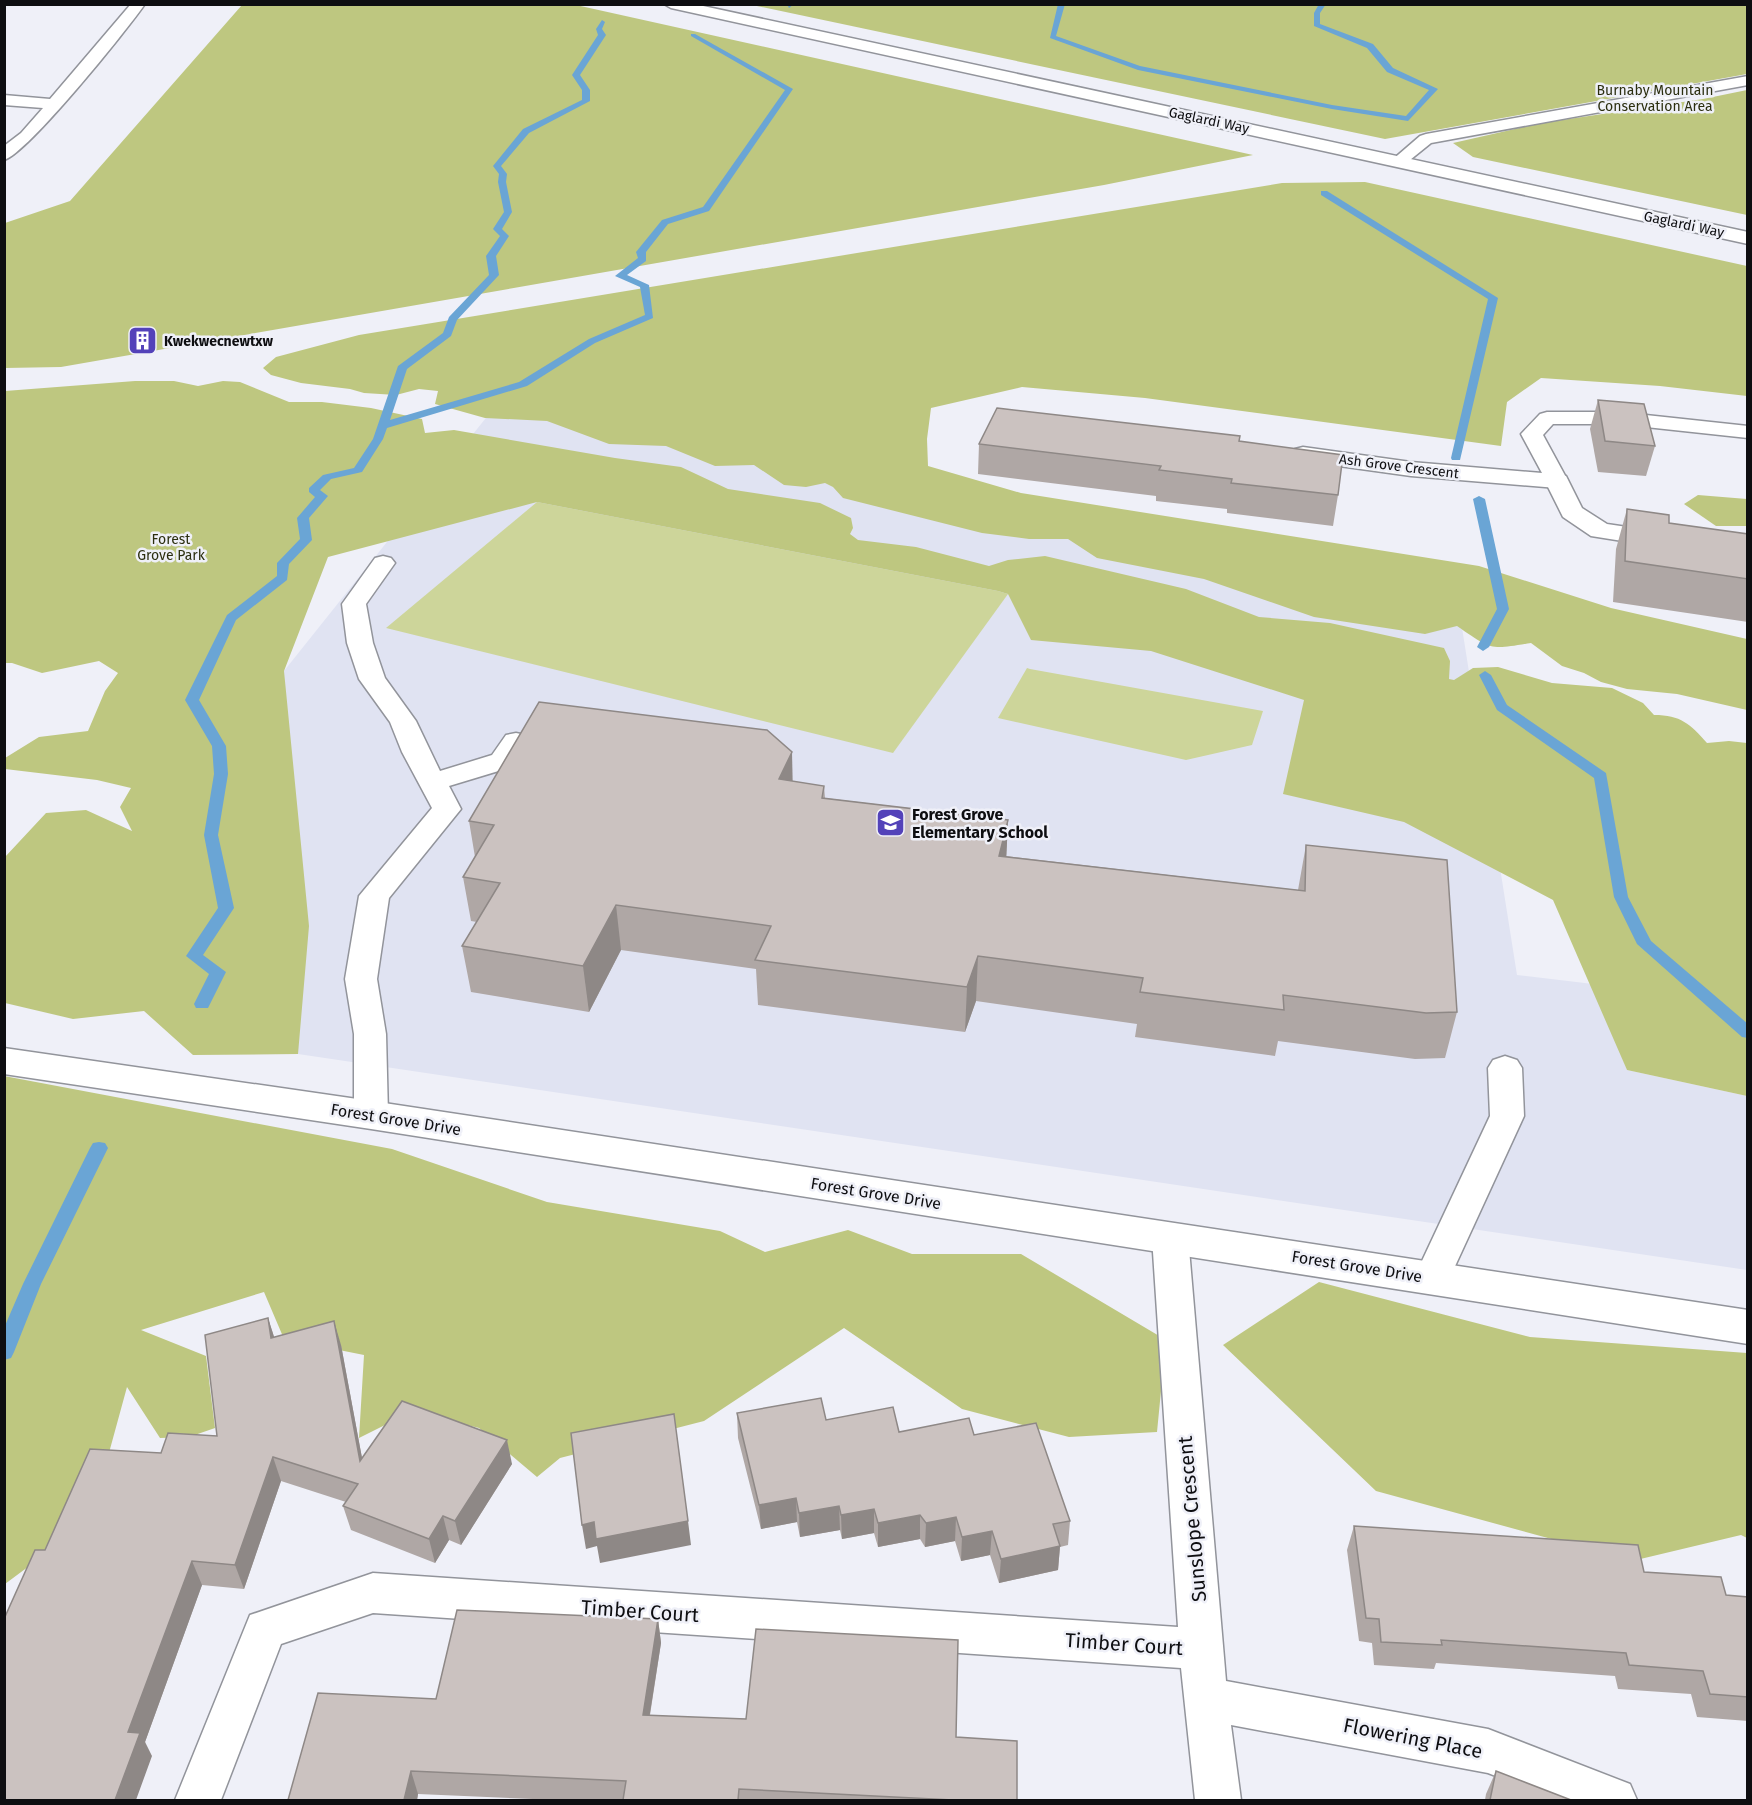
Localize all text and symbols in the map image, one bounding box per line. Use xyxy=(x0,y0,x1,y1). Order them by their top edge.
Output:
park label: Burnaby Mountain Conservation Area xyxy=(1597,82,1713,115)
street label: Gaglardi Way xyxy=(1167,104,1251,137)
street label: Gaglardi Way xyxy=(1642,208,1726,241)
building icon: Kwekwecnewtxw xyxy=(127,325,159,357)
place label: Kwekwecnewtxw xyxy=(164,333,273,350)
street label: Ash Grove Crescent xyxy=(1338,451,1461,482)
park label: Forest Grove Park xyxy=(137,531,206,564)
place label: Forest Grove Elementary School xyxy=(912,805,1048,842)
school or university icon: Forest Grove Elementary School xyxy=(875,807,907,839)
street label: Forest Grove Drive xyxy=(329,1100,463,1139)
street label: Forest Grove Drive xyxy=(809,1174,943,1213)
street label: Forest Grove Drive xyxy=(1290,1247,1424,1286)
street label: Sunslope Crescent xyxy=(1173,1434,1211,1603)
street label: Timber Court xyxy=(580,1595,700,1627)
street label: Timber Court xyxy=(1064,1628,1184,1660)
street label: Flowering Place xyxy=(1341,1713,1485,1763)

